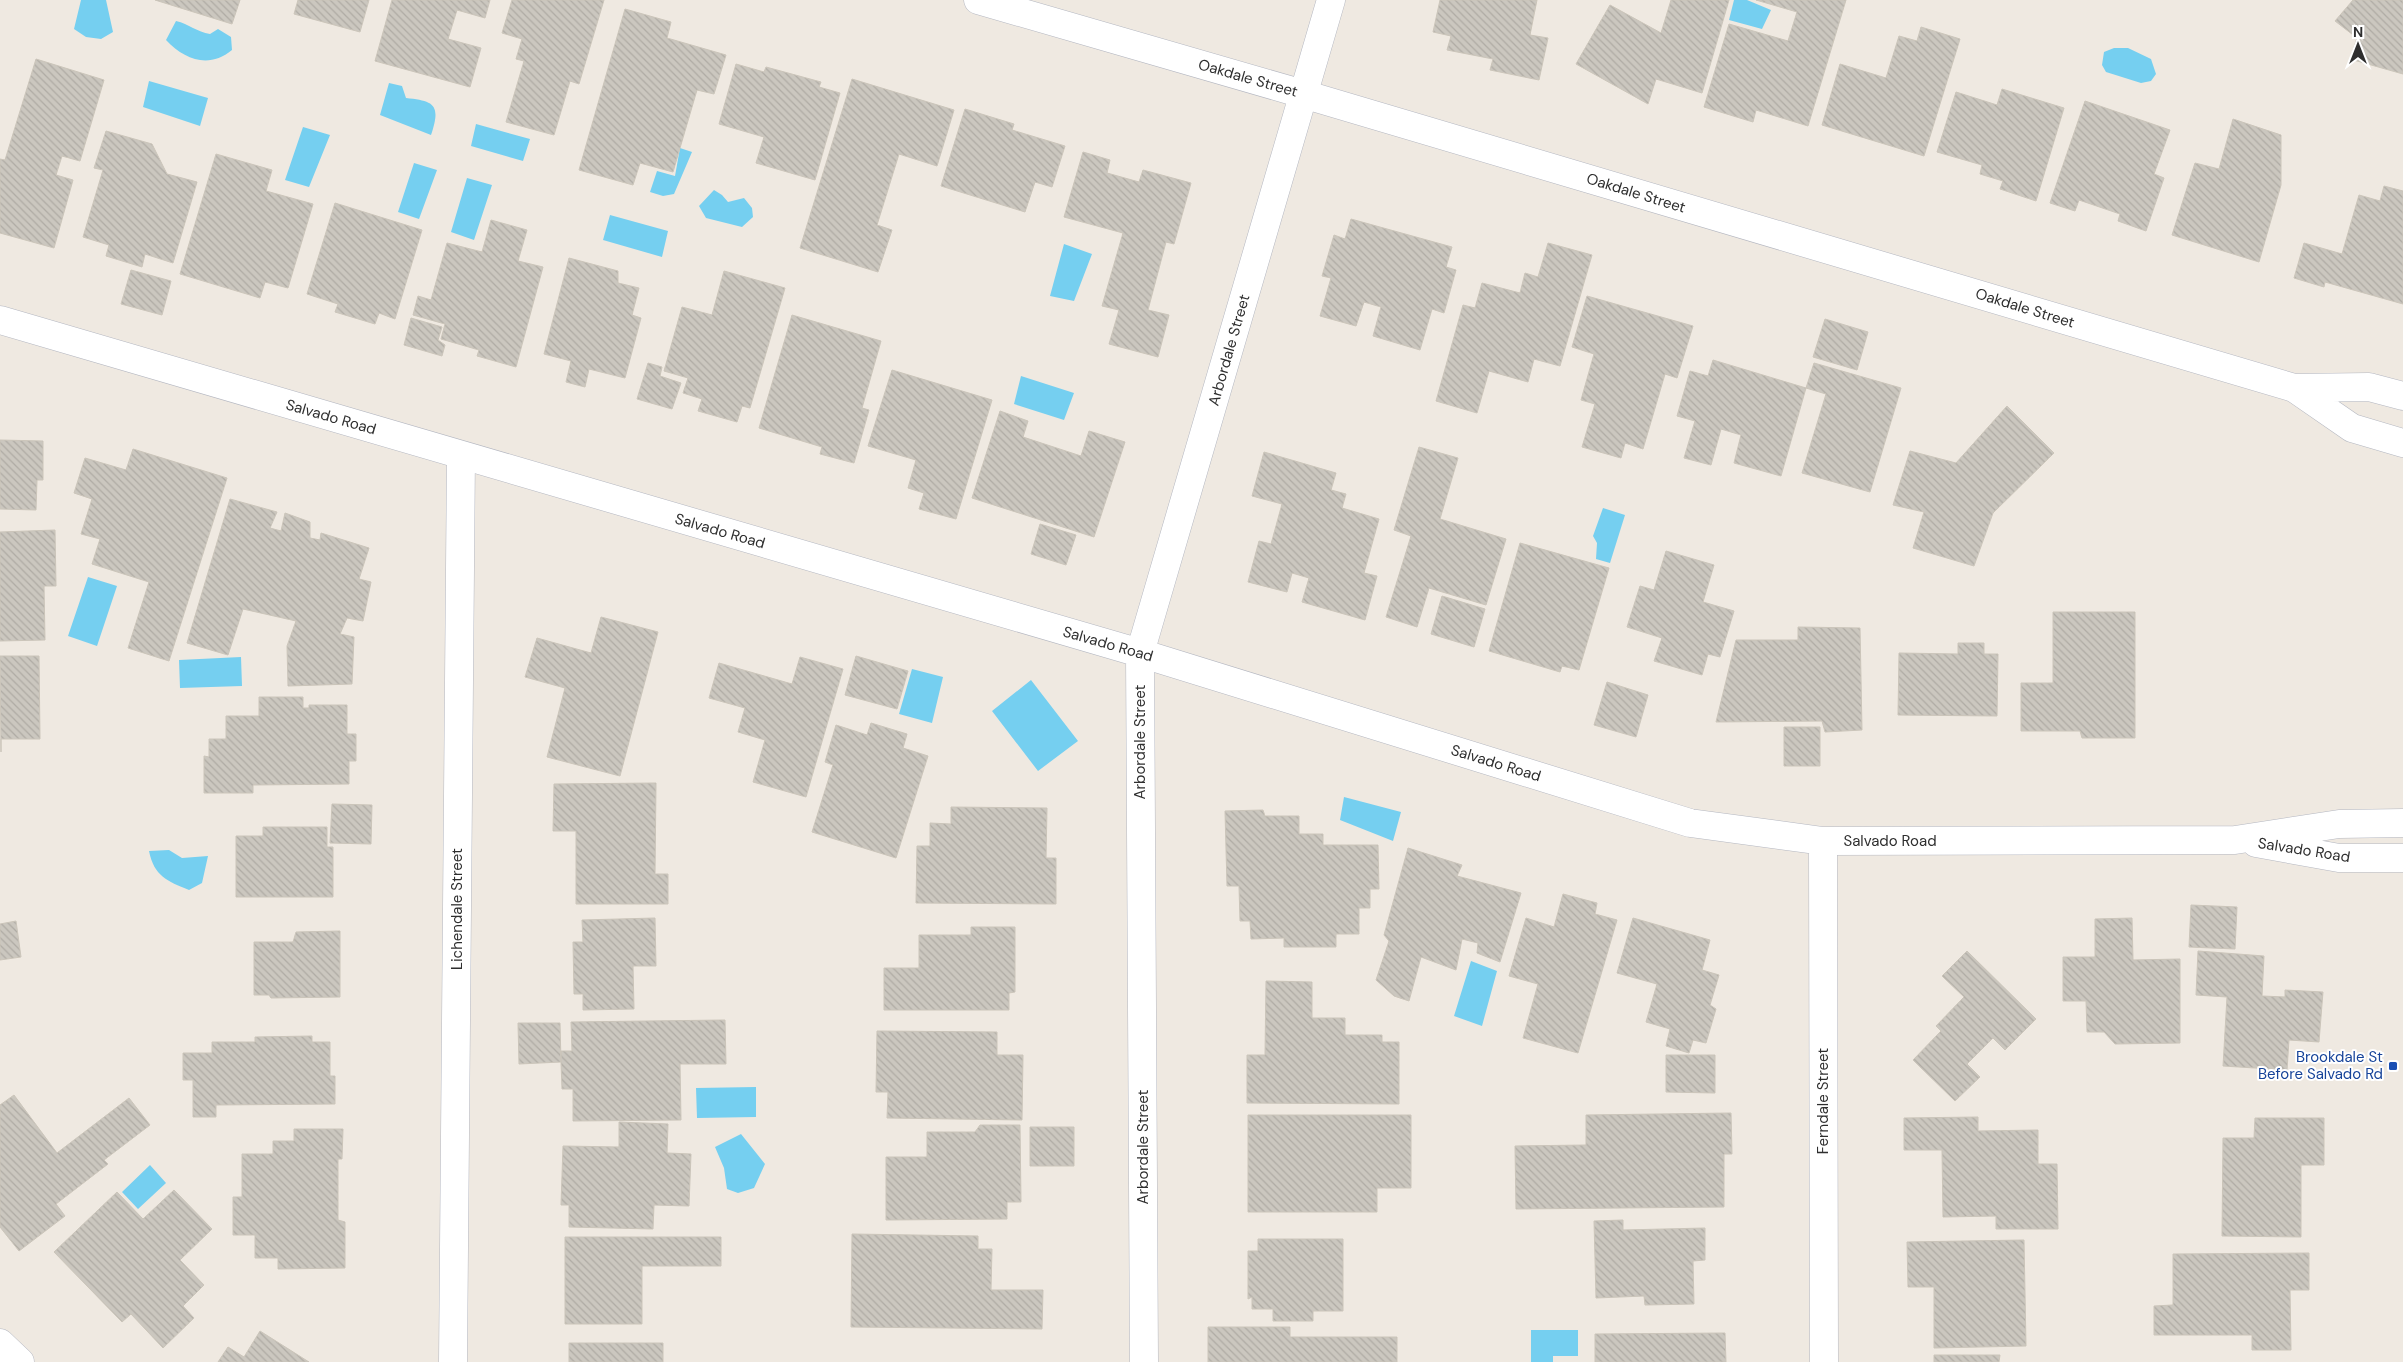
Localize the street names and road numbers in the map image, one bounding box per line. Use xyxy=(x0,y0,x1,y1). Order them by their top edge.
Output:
street label: Oakdale Street xyxy=(1196,54,1300,102)
street label: Oakdale Street xyxy=(1584,168,1688,218)
street label: Oakdale Street xyxy=(1973,283,2077,333)
street label: Arbordale Street xyxy=(1204,292,1254,408)
street label: Salvado Road xyxy=(283,395,379,439)
street label: Salvado Road xyxy=(672,509,768,553)
street label: Salvado Road xyxy=(1060,622,1156,666)
street label: Arbordale Street xyxy=(1130,684,1150,800)
street label: Salvado Road xyxy=(1449,740,1543,786)
street label: Salvado Road xyxy=(1843,831,1937,851)
street label: Salvado Road xyxy=(2256,833,2352,867)
street label: Lichendale Street xyxy=(447,848,467,970)
street label: Ferndale Street xyxy=(1813,1048,1833,1154)
street label: Arbordale Street xyxy=(1133,1089,1153,1205)

